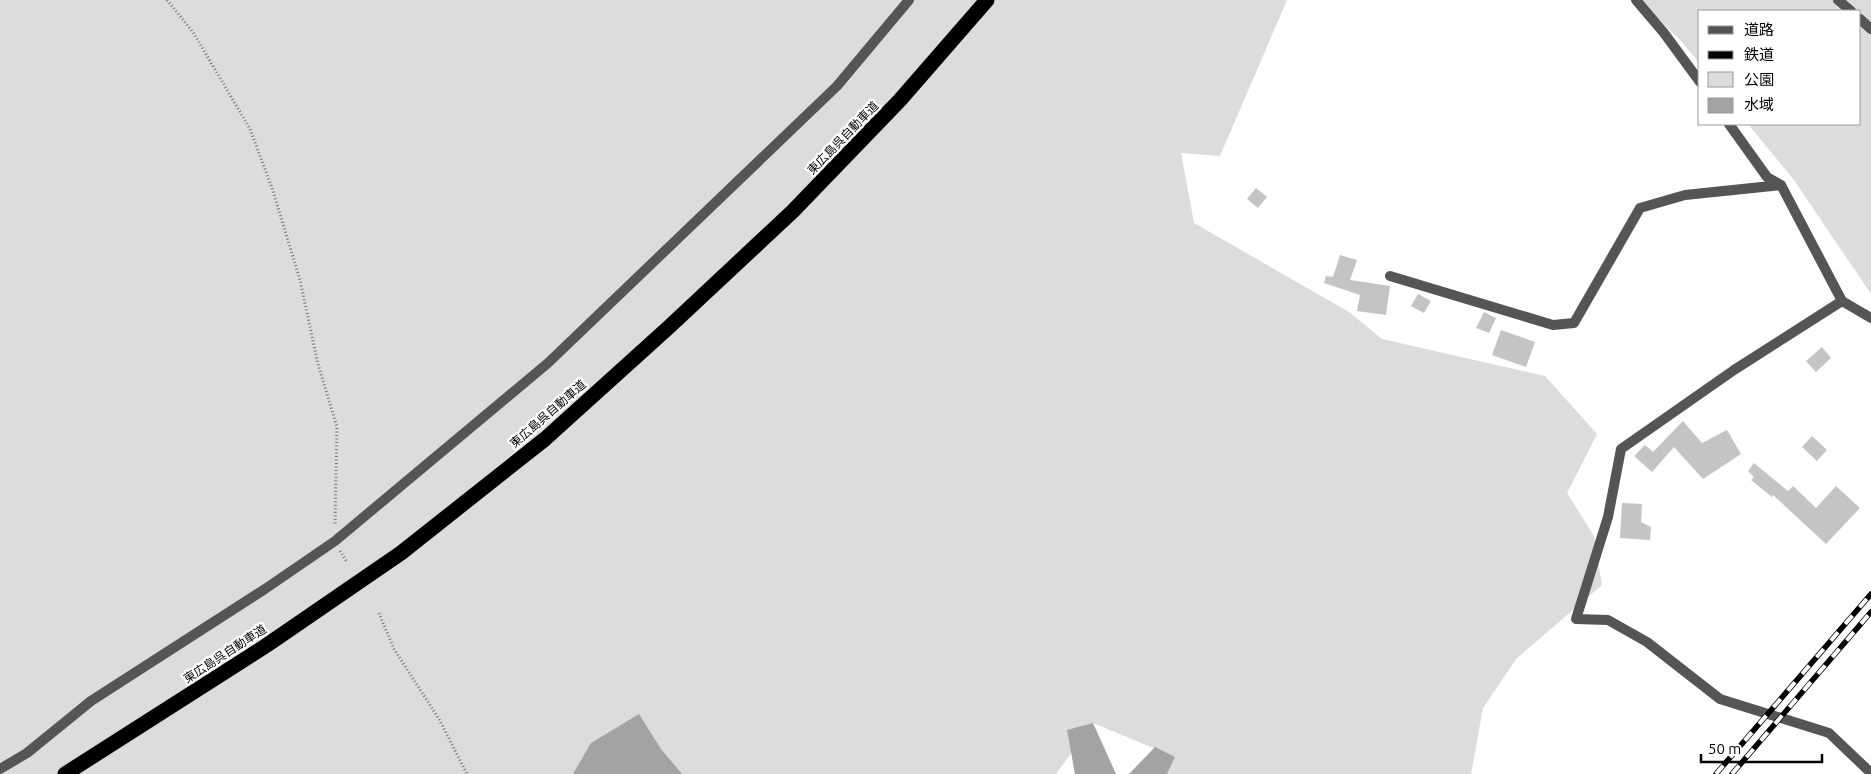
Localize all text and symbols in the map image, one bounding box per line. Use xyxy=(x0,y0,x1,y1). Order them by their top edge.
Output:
legend xyxy=(1698,10,1861,125)
text: 道路 xyxy=(1744,21,1774,38)
text: 鉄道 xyxy=(1744,46,1774,63)
text: 公園 xyxy=(1744,71,1774,88)
text: 水域 xyxy=(1744,96,1774,113)
street label: 東広島呉自動車道 xyxy=(805,99,881,177)
street label: 東広島呉自動車道 xyxy=(507,377,588,450)
street label: 東広島呉自動車道 xyxy=(181,622,269,685)
scale bar xyxy=(1701,732,1822,764)
text: 50 m xyxy=(1708,740,1741,757)

